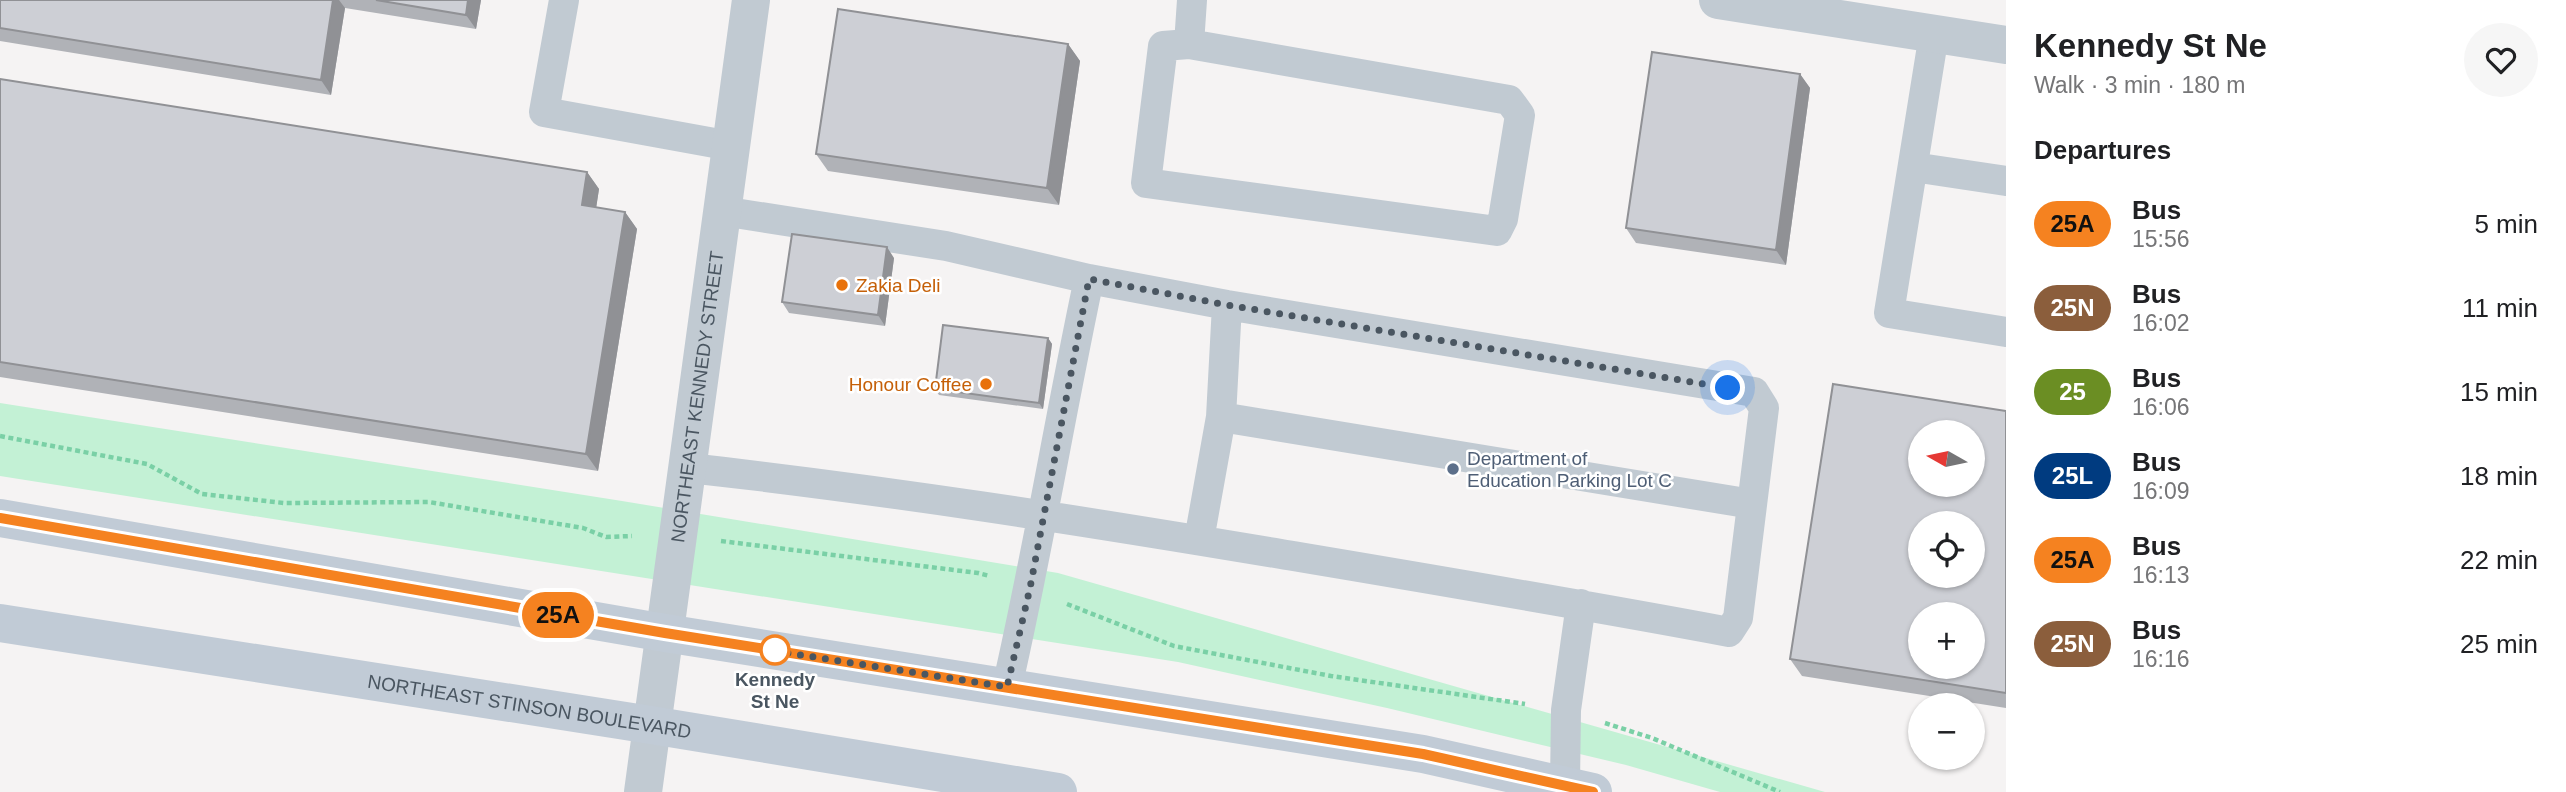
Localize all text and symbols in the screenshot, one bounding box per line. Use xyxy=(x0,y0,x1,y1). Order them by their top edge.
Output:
button: heart xyxy=(2464,23,2538,97)
text: Kennedy St Ne xyxy=(2034,27,2267,64)
text: Walk · 3 min · 180 m xyxy=(2034,72,2245,98)
text: Departures xyxy=(2034,135,2171,165)
text: Bus xyxy=(2132,195,2181,225)
text: 5 min xyxy=(2474,209,2538,239)
text: 25A xyxy=(2050,210,2095,237)
text: 15:56 xyxy=(2132,226,2190,252)
street label: NORTHEAST KENNEDY STREET xyxy=(667,249,728,544)
place label: Zakia Deli xyxy=(856,275,940,296)
marker: Zakia Deli xyxy=(834,277,850,293)
text: Bus xyxy=(2132,279,2181,309)
text: 11 min xyxy=(2462,293,2538,323)
text: 25N xyxy=(2050,294,2095,321)
text: 16:02 xyxy=(2132,310,2190,336)
text: Bus xyxy=(2132,363,2181,393)
your location xyxy=(1710,370,1745,405)
place label: Honour Coffee xyxy=(849,374,972,395)
marker: Honour Coffee xyxy=(978,376,994,392)
text: 15 min xyxy=(2460,377,2538,407)
text: 25 xyxy=(2059,378,2086,405)
text: 16:06 xyxy=(2132,394,2190,420)
north arrow xyxy=(1908,420,1984,497)
map controls xyxy=(1908,420,1985,770)
text: Bus xyxy=(2132,447,2181,477)
place label: Department of Education Parking Lot C xyxy=(1467,448,1672,491)
marker: Department of Education Parking Lot C xyxy=(1445,461,1461,477)
text: 18 min xyxy=(2460,461,2538,491)
text: 25L xyxy=(2052,462,2093,489)
text: 16:09 xyxy=(2132,478,2190,504)
button: locate xyxy=(1908,511,1985,588)
text: Bus xyxy=(2132,531,2181,561)
text: 22 min xyxy=(2460,545,2538,575)
text: 25A xyxy=(2050,546,2095,573)
text: 16:13 xyxy=(2132,562,2190,588)
line badge: 25A xyxy=(518,592,598,638)
text: 25A xyxy=(536,601,580,628)
button: + xyxy=(1908,602,1985,679)
text: Bus xyxy=(2132,615,2181,645)
text: 25 min xyxy=(2460,629,2538,659)
text: 25N xyxy=(2050,630,2095,657)
marker: Kennedy St Ne xyxy=(760,635,790,665)
text: 16:16 xyxy=(2132,646,2190,672)
place label: Kennedy St Ne xyxy=(735,669,816,712)
street label: NORTHEAST STINSON BOULEVARD xyxy=(366,671,693,742)
button: − xyxy=(1908,693,1985,770)

